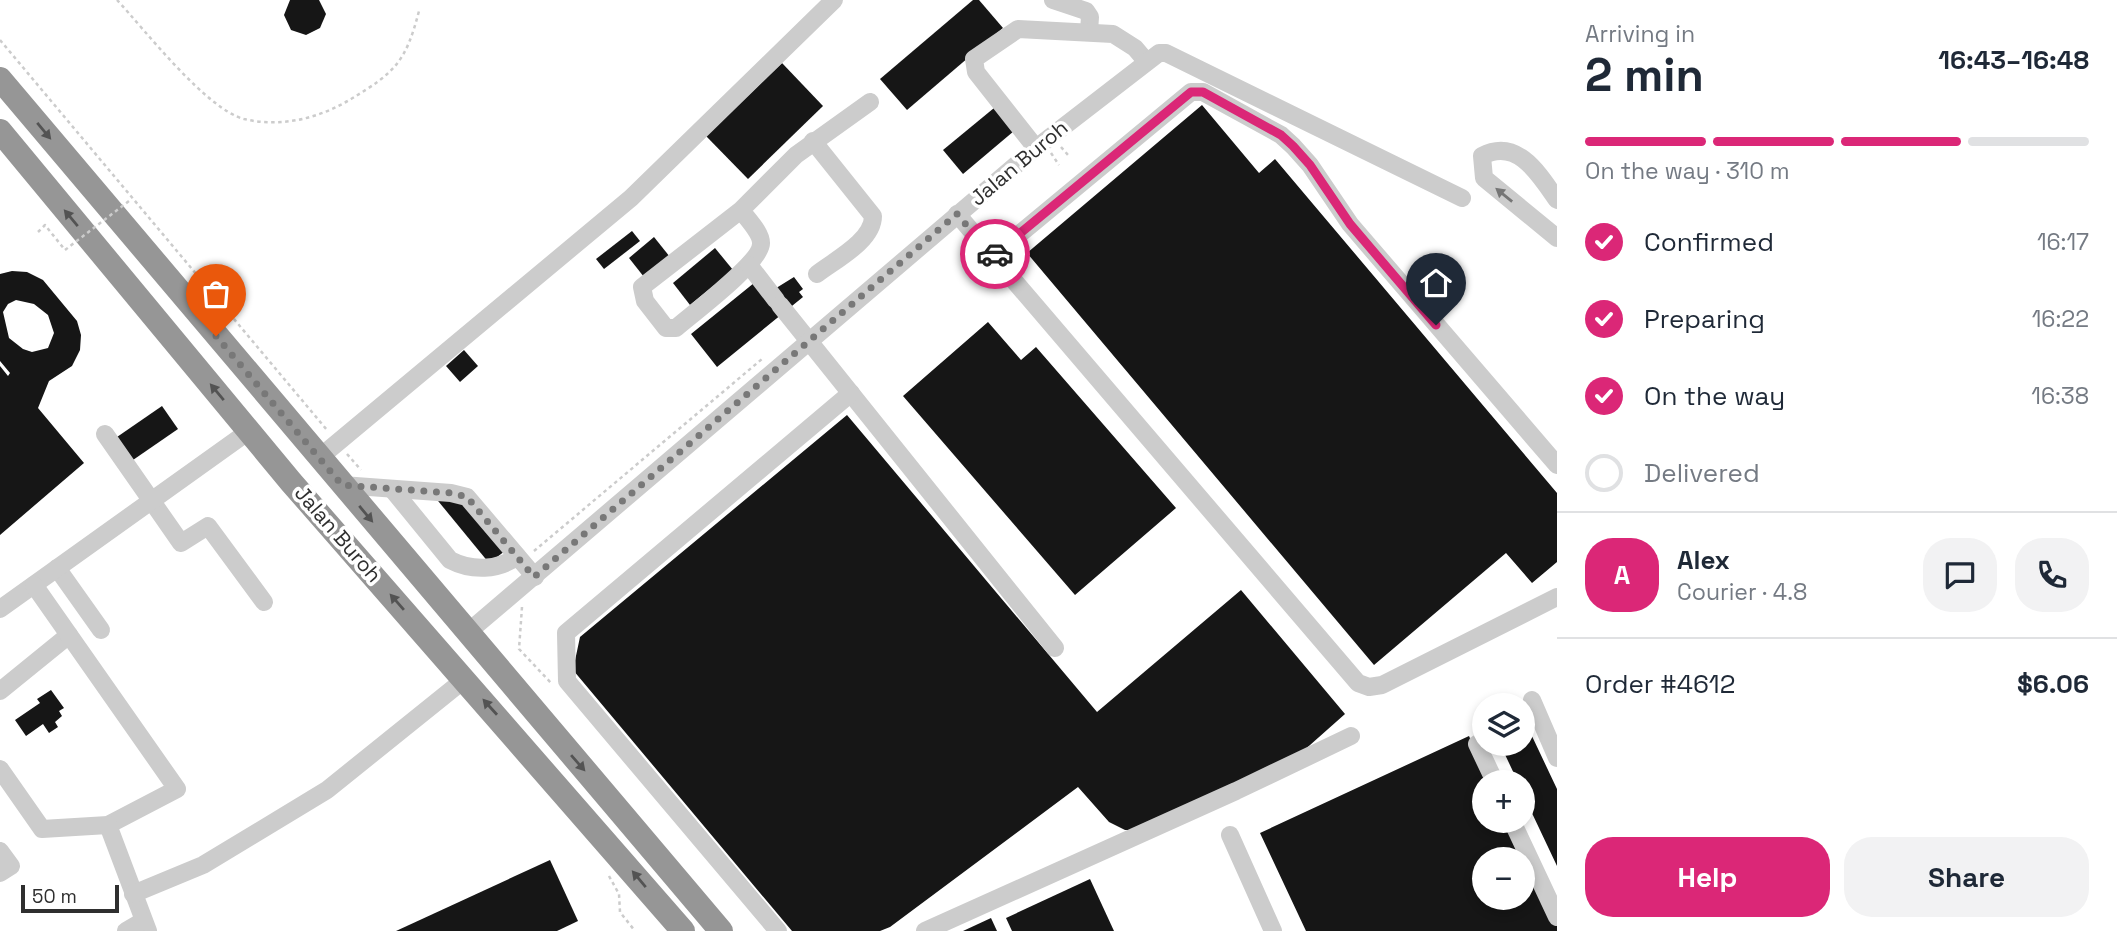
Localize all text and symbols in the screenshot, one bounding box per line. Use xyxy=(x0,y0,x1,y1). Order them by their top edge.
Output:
text: Arriving in xyxy=(1585,19,1695,49)
text: 16:43–16:48 xyxy=(1938,43,2089,77)
text: 2 min xyxy=(1585,46,1704,104)
street label: Jalan Buroh xyxy=(964,114,1073,211)
one-way arrow xyxy=(36,122,51,139)
text: On the way · 310 m xyxy=(1585,156,1790,186)
one-way arrow xyxy=(1496,188,1513,203)
one-way arrow xyxy=(64,209,79,226)
courier xyxy=(960,219,1030,289)
icon: check xyxy=(1585,223,1623,261)
text: Confirmed xyxy=(1644,225,1774,259)
text: 16:17 xyxy=(2037,227,2089,257)
icon: car xyxy=(976,235,1014,273)
pin xyxy=(1406,253,1466,325)
pin xyxy=(186,264,246,336)
icon: home xyxy=(1417,264,1455,302)
icon: bag xyxy=(197,275,235,313)
icon: check xyxy=(1585,300,1623,338)
text: Preparing xyxy=(1644,302,1765,336)
text: 16:22 xyxy=(2032,304,2089,334)
icon: check xyxy=(1585,377,1623,415)
text: On the way xyxy=(1644,379,1785,413)
text: 16:38 xyxy=(2031,381,2089,411)
one-way arrow xyxy=(210,384,225,401)
text: Delivered xyxy=(1644,456,1760,490)
street label: Jalan Buroh xyxy=(289,480,388,588)
one-way arrow xyxy=(359,505,374,523)
button: chat xyxy=(1923,538,1997,612)
button: phone xyxy=(2015,538,2089,612)
text: Alex xyxy=(1677,543,1730,577)
text: A xyxy=(1614,558,1630,592)
text: Courier · 4.8 xyxy=(1677,577,1807,607)
one-way arrow xyxy=(389,593,405,611)
text: Order #4612 xyxy=(1585,667,1735,701)
text: $6.06 xyxy=(2017,667,2089,701)
map controls xyxy=(1472,693,1535,910)
button: layers xyxy=(1472,693,1535,756)
one-way arrow xyxy=(482,698,498,716)
one-way arrow xyxy=(570,754,586,772)
button: + xyxy=(1472,770,1535,833)
button: Help xyxy=(1585,837,1830,917)
button: Share xyxy=(1844,837,2089,917)
button: − xyxy=(1472,847,1535,910)
one-way arrow xyxy=(632,870,647,887)
scale bar xyxy=(21,882,119,914)
text: 50 m xyxy=(32,884,77,909)

